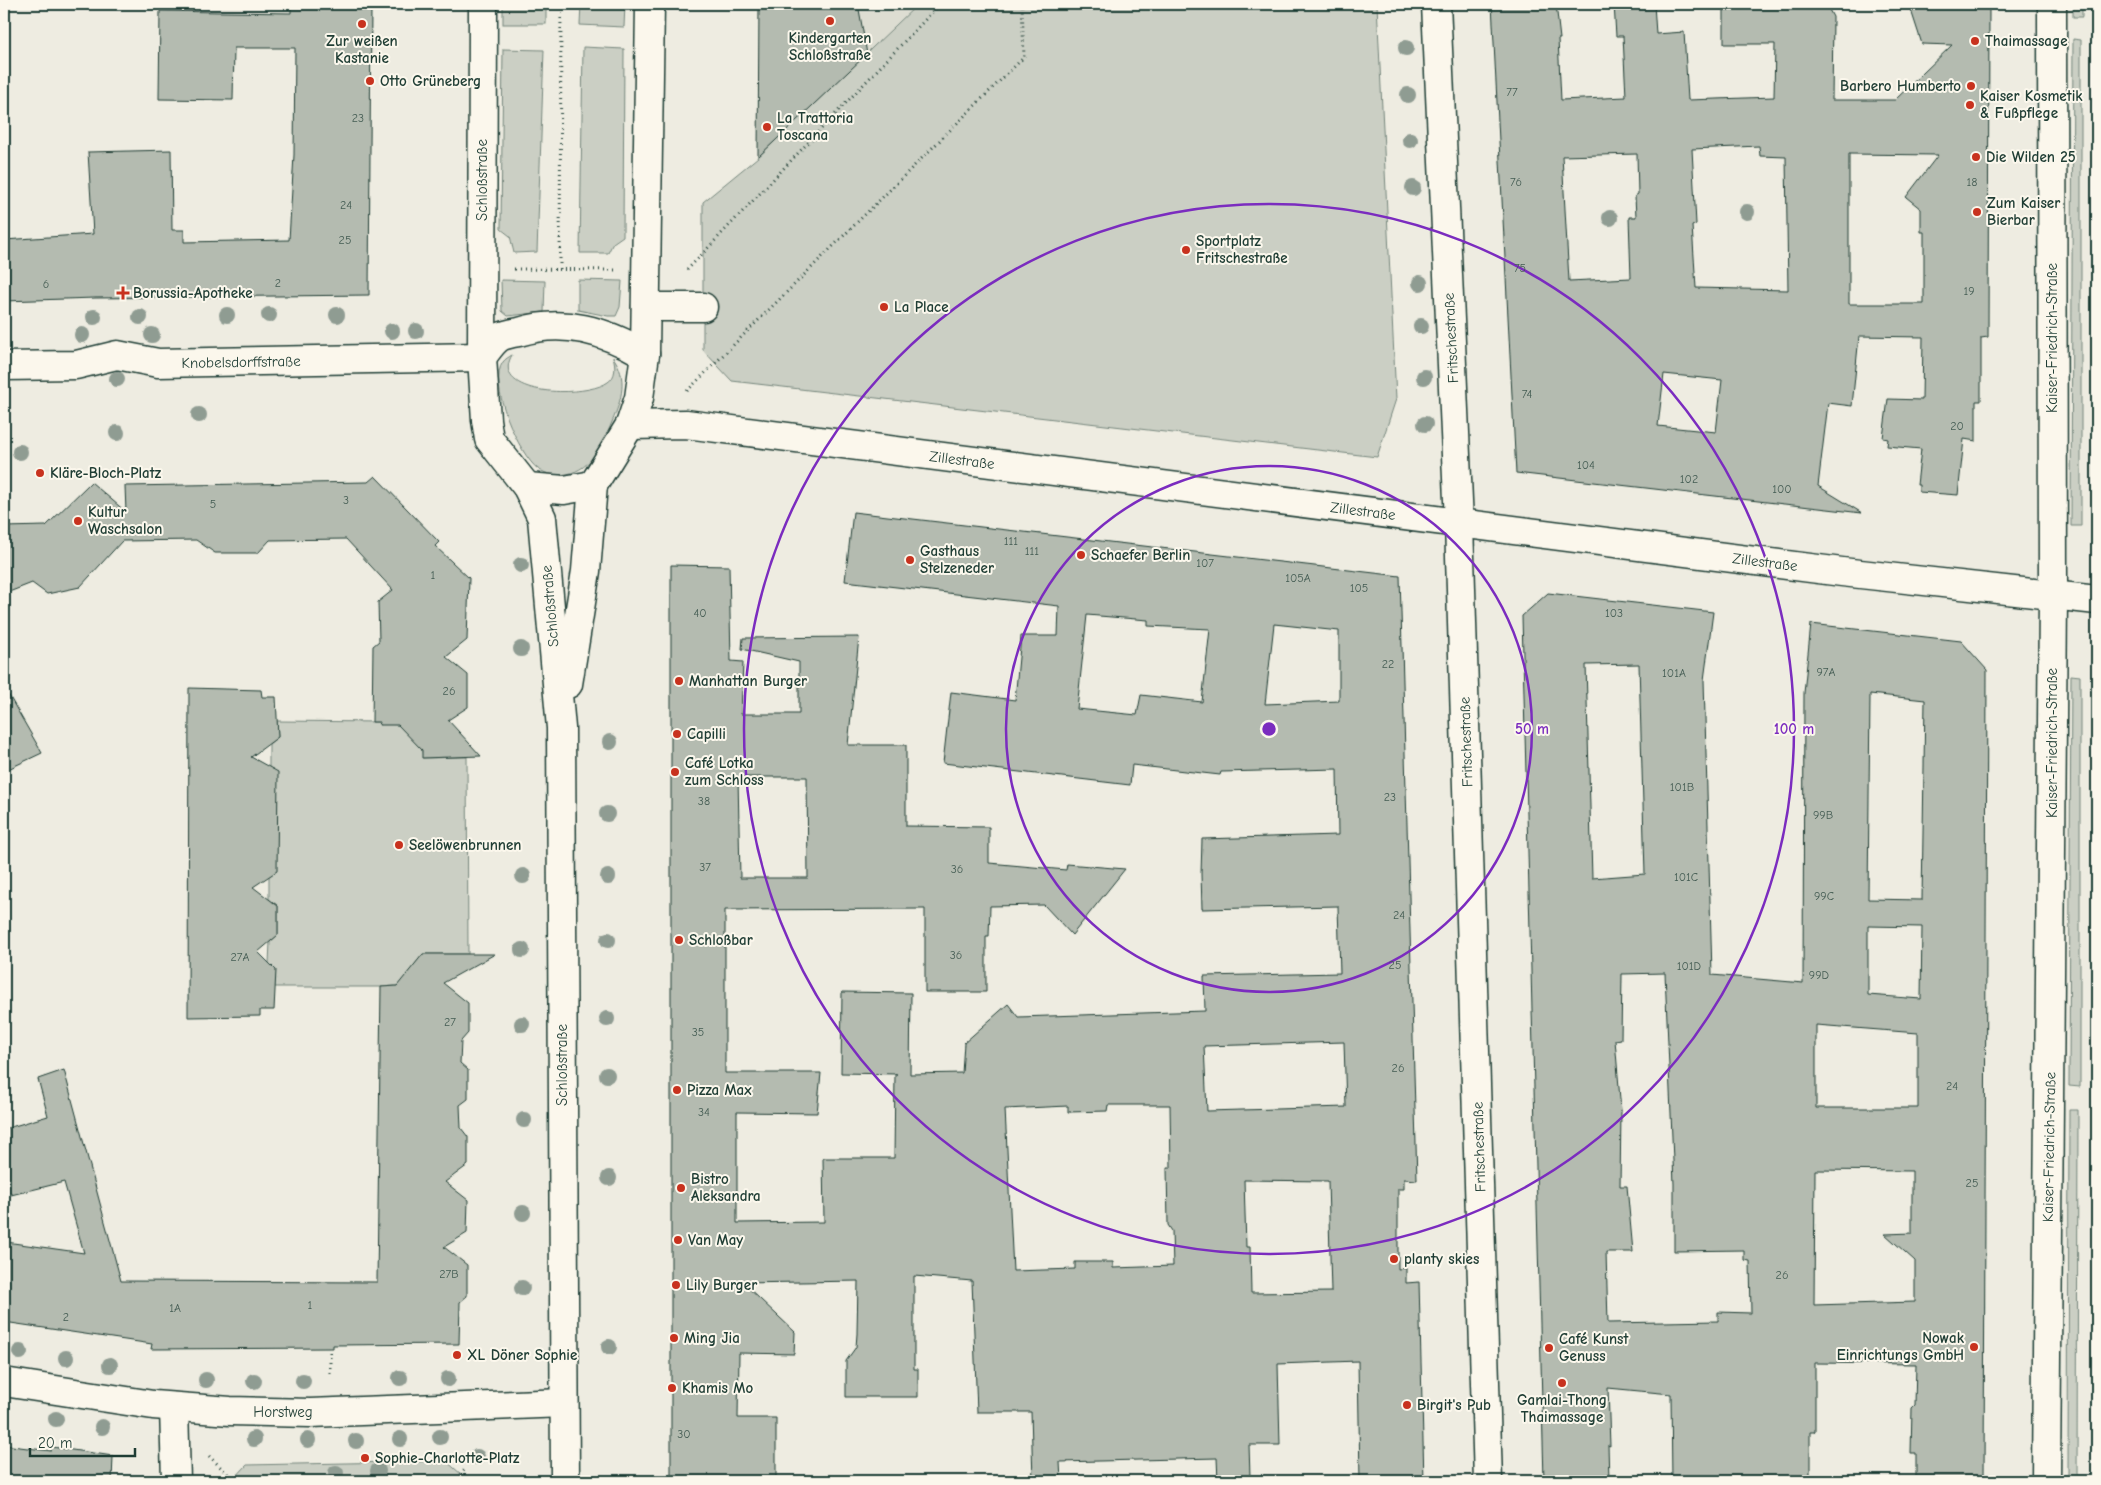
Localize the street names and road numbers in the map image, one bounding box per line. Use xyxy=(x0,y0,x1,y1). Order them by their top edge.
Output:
street label: Schloßstraße xyxy=(473,139,491,221)
street label: Kaiser-Friedrich-Straße xyxy=(2043,262,2061,413)
street label: Fritschestraße xyxy=(1440,292,1462,384)
street label: Knobelsdorffstraße xyxy=(181,352,301,372)
street label: Zillestraße xyxy=(928,447,996,473)
street label: Zillestraße xyxy=(1329,498,1397,524)
street label: Zillestraße xyxy=(1731,549,1799,575)
street label: Schloßstraße xyxy=(537,564,563,648)
street label: Kaiser-Friedrich-Straße xyxy=(2043,667,2061,818)
street label: Fritschestraße xyxy=(1455,696,1477,788)
street label: Schloßstraße xyxy=(553,1024,571,1106)
street label: Kaiser-Friedrich-Straße xyxy=(2039,1071,2059,1222)
street label: Fritschestraße xyxy=(1468,1101,1490,1193)
street label: Horstweg xyxy=(253,1403,313,1421)

